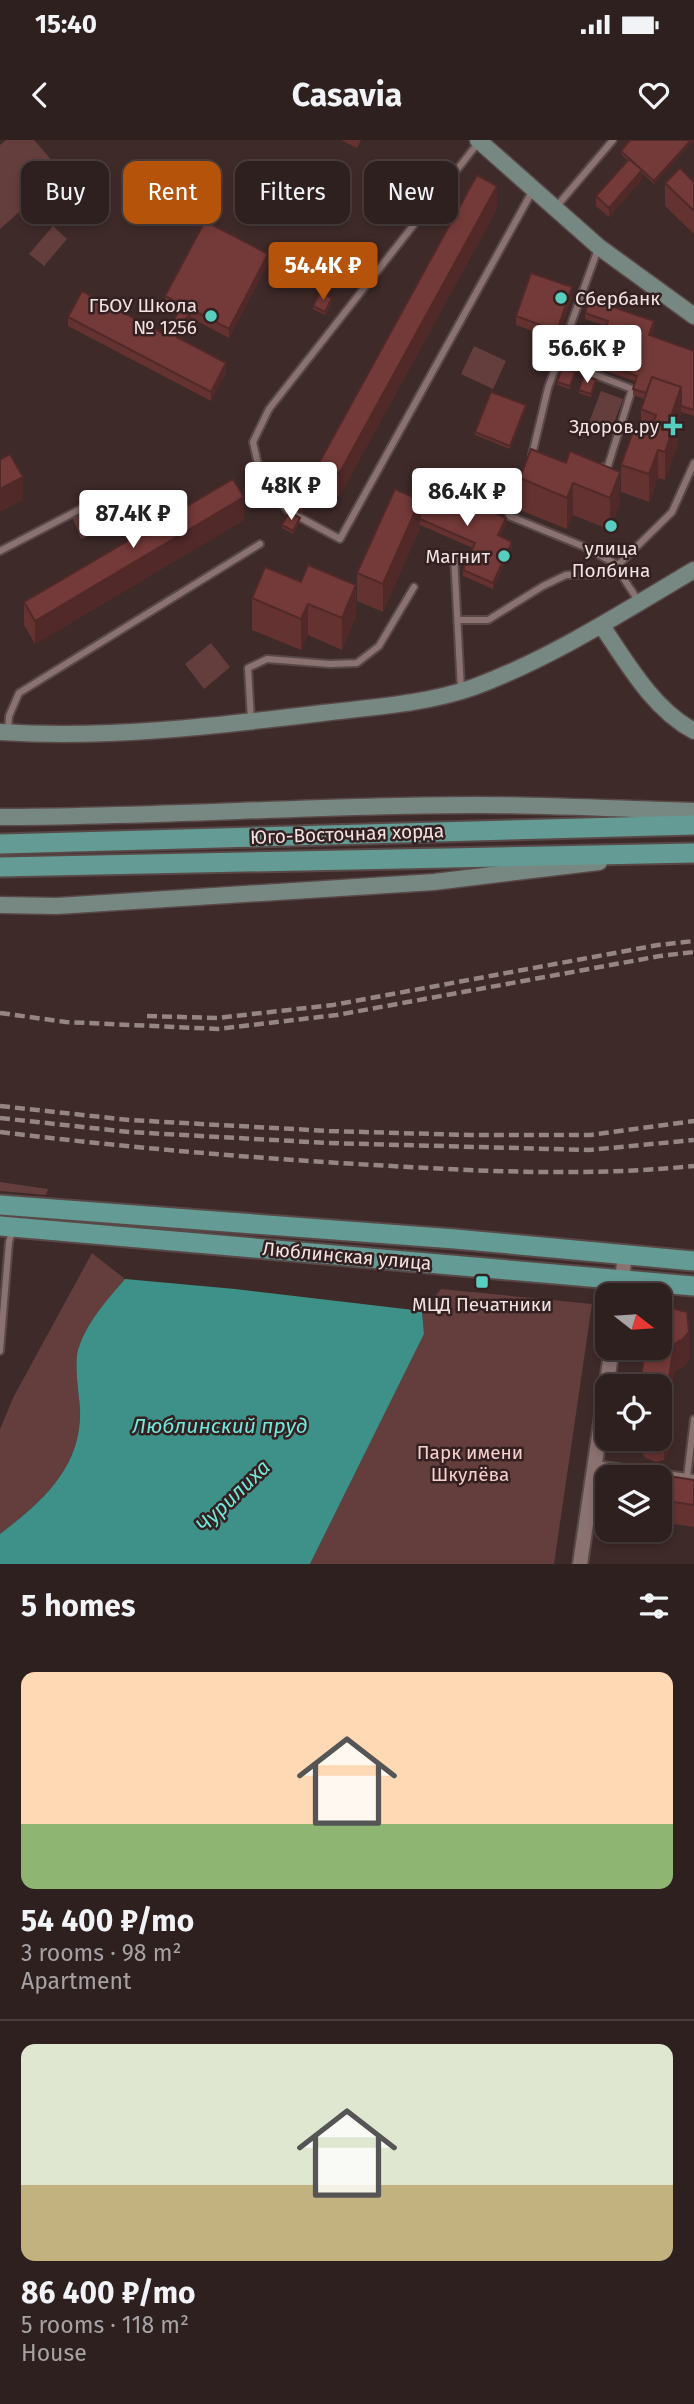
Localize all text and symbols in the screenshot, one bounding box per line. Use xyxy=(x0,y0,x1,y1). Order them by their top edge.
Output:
text: 15:40 xyxy=(35,9,97,40)
icon: back xyxy=(21,76,59,114)
text: Casavia xyxy=(292,76,402,114)
icon: heart xyxy=(635,76,673,114)
chip: Buy xyxy=(21,161,109,224)
chip: Rent xyxy=(123,161,221,224)
chip: Filters xyxy=(235,161,350,224)
chip: New xyxy=(364,161,458,224)
pin: 54.4K ₽ xyxy=(258,242,388,302)
text: 54.4K ₽ xyxy=(284,251,362,279)
place label: Сбербанк xyxy=(575,287,660,310)
marker: Сбербанк xyxy=(553,290,569,306)
place label: ГБОУ Школа № 1256 xyxy=(89,294,197,339)
marker: ГБОУ Школа № 1256 xyxy=(203,308,219,324)
pin: 56.6K ₽ xyxy=(522,326,652,385)
text: 56.6K ₽ xyxy=(548,334,626,362)
place label: Здоров.ру xyxy=(569,415,660,438)
marker: Здоров.ру xyxy=(665,418,681,434)
pin: 48K ₽ xyxy=(242,462,340,522)
pin: 86.4K ₽ xyxy=(402,468,532,528)
text: 48K ₽ xyxy=(261,471,321,499)
text: 86.4K ₽ xyxy=(428,477,506,505)
pin: 87.4K ₽ xyxy=(68,490,198,550)
text: 87.4K ₽ xyxy=(95,499,171,527)
marker: улица Полбина xyxy=(603,518,619,534)
place label: улица Полбина xyxy=(572,537,650,582)
place label: Магнит xyxy=(425,545,490,568)
marker: Магнит xyxy=(496,548,512,564)
street label: Юго-Восточная хорда xyxy=(250,819,444,849)
street label: Люблинская улица xyxy=(262,1237,432,1275)
marker: МЦД Печатники xyxy=(474,1274,490,1290)
north arrow xyxy=(595,1283,672,1360)
map controls xyxy=(595,1283,672,1542)
place label: МЦД Печатники xyxy=(412,1293,552,1316)
button: locate xyxy=(595,1374,672,1451)
water label: Люблинский пруд xyxy=(131,1413,308,1439)
park label: Парк имени Шкулёва xyxy=(417,1441,523,1486)
water label: Чурилиха xyxy=(190,1454,276,1538)
button: layers xyxy=(595,1465,672,1542)
icon: filters xyxy=(635,1587,673,1625)
text: 5 homes xyxy=(21,1588,135,1624)
icon: home xyxy=(284,1718,410,1844)
text: 54 400 ₽/mo xyxy=(21,1903,194,1939)
text: 3 rooms · 98 m² xyxy=(21,1939,181,1967)
text: Apartment xyxy=(21,1967,131,1995)
icon: home xyxy=(284,2090,410,2216)
text: 86 400 ₽/mo xyxy=(21,2275,196,2311)
text: 5 rooms · 118 m² xyxy=(21,2311,189,2339)
text: House xyxy=(21,2339,87,2367)

